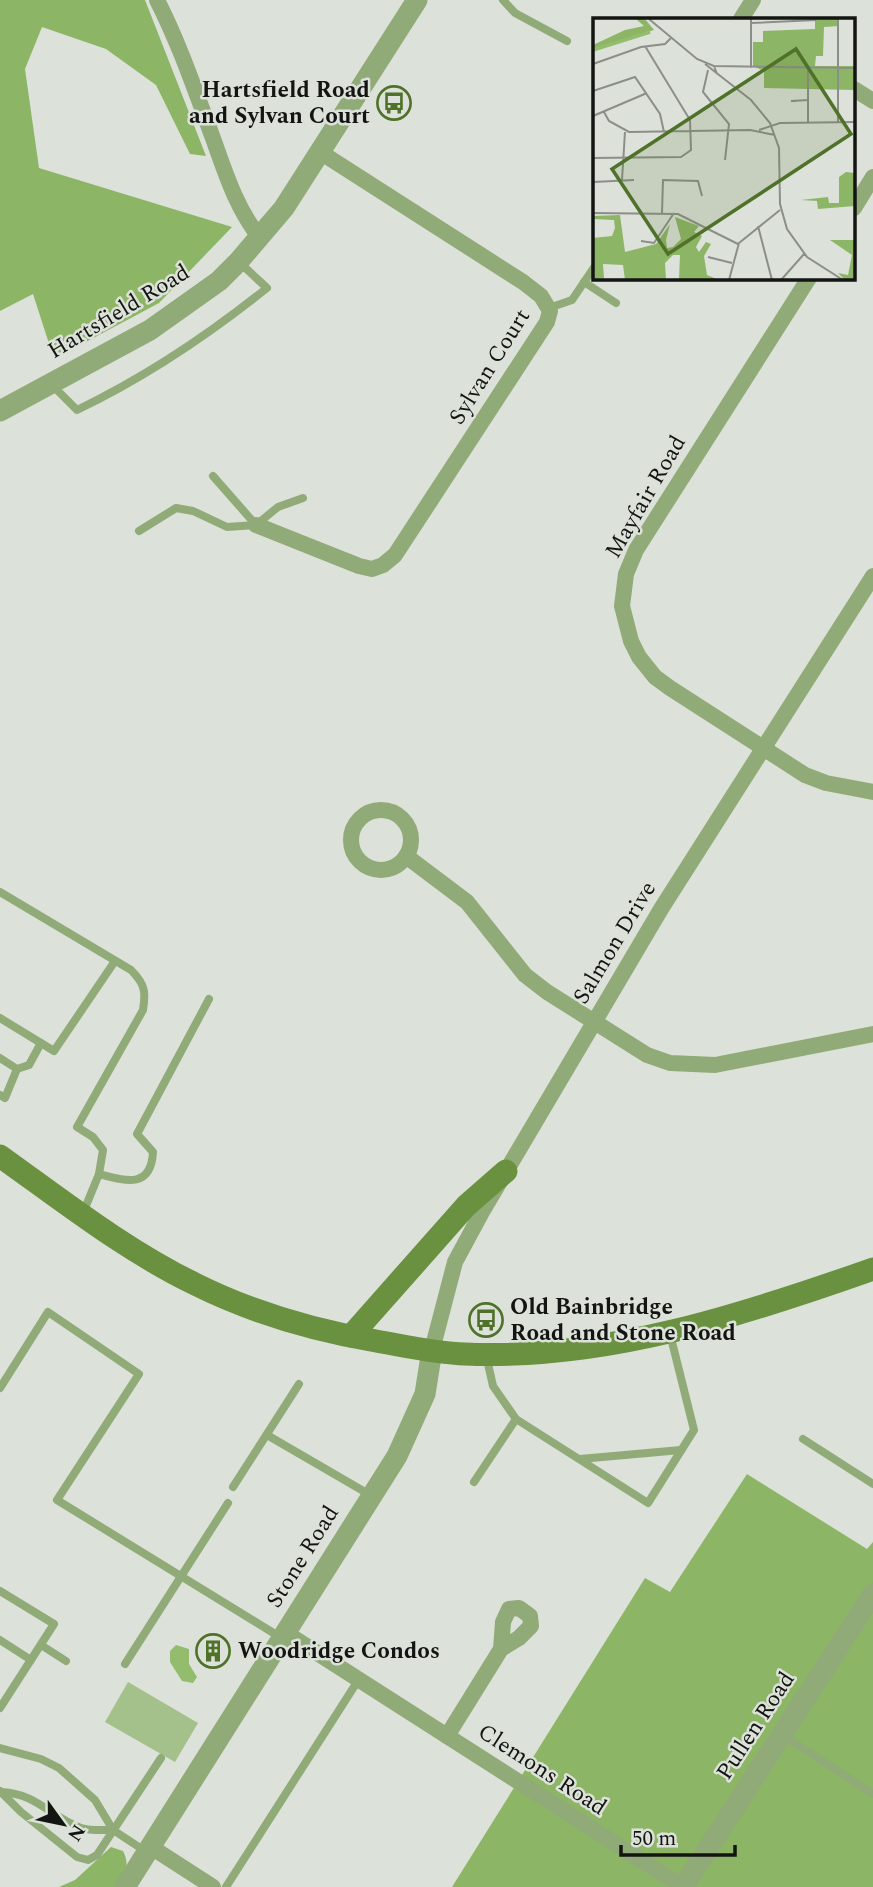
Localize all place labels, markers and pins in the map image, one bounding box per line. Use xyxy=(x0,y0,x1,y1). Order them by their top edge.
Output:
place label: Hartsfield Road and Sylvan Court xyxy=(189,73,370,134)
bus stop icon: Hartsfield Road and Sylvan Court xyxy=(375,84,413,122)
place label: Old Bainbridge Road and Stone Road xyxy=(510,1290,736,1351)
bus stop icon: Old Bainbridge Road and Stone Road xyxy=(467,1301,505,1339)
building icon: Woodridge Condos xyxy=(194,1632,232,1670)
place label: Woodridge Condos xyxy=(238,1634,440,1669)

